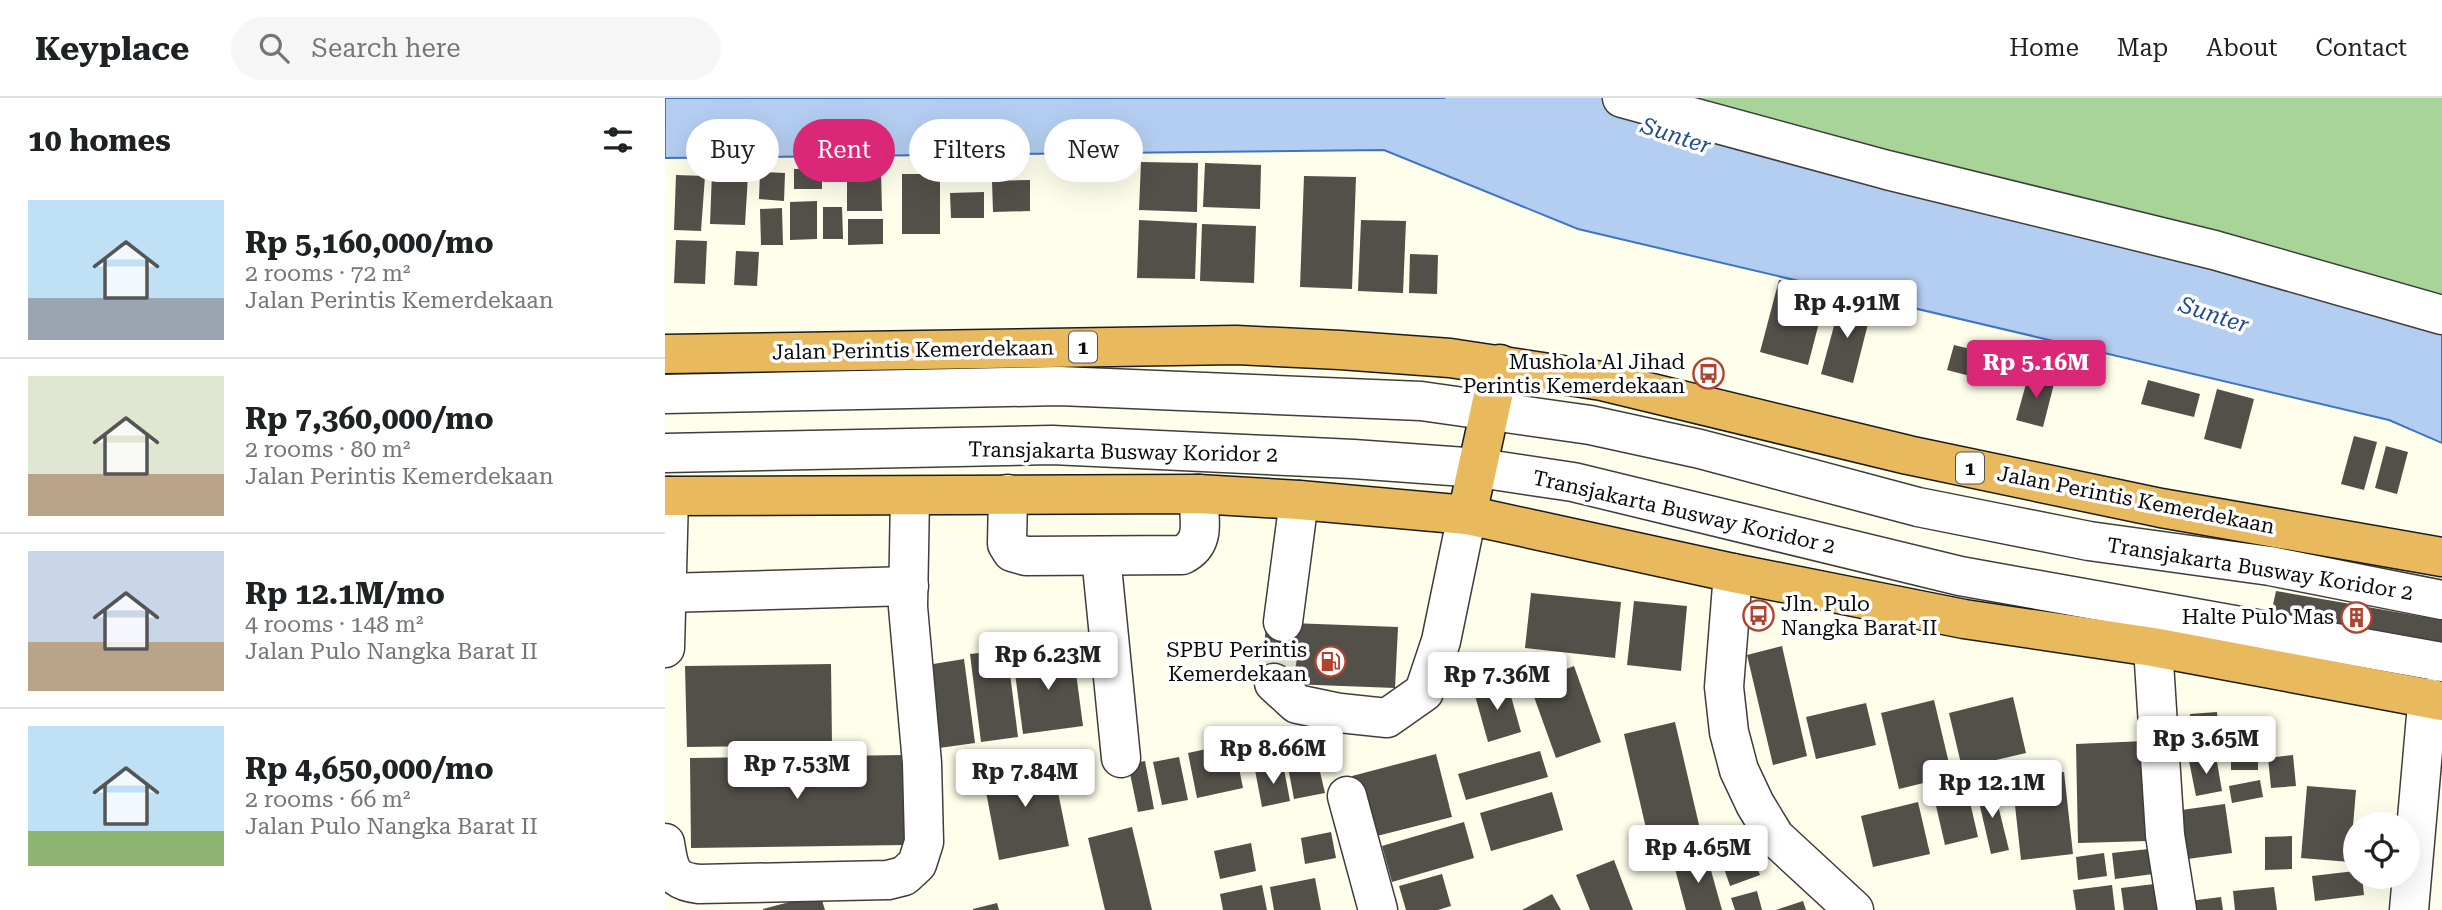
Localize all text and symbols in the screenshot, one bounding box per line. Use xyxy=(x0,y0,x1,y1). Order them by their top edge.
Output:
search box xyxy=(231,17,721,80)
text: Keyplace xyxy=(35,29,189,68)
icon: search xyxy=(255,29,293,67)
text: Search here xyxy=(311,33,460,63)
text: Home xyxy=(2009,34,2079,62)
text: Map xyxy=(2117,34,2168,62)
text: About xyxy=(2206,34,2277,62)
text: Contact xyxy=(2315,34,2407,62)
water label: Sunter xyxy=(1637,112,1715,160)
chip: Buy xyxy=(686,119,779,182)
chip: Rent xyxy=(793,119,895,182)
chip: Filters xyxy=(909,119,1030,182)
chip: New xyxy=(1044,119,1143,182)
icon: filters xyxy=(599,121,637,159)
text: 10 homes xyxy=(28,123,171,158)
text: Rp 5,160,000/mo xyxy=(245,225,494,260)
icon: home xyxy=(84,228,168,312)
text: 2 rooms · 72 m² xyxy=(245,260,411,287)
pin: Rp 4.91M xyxy=(1775,280,1919,340)
text: Jalan Perintis Kemerdekaan xyxy=(245,287,554,314)
text: Rp 4.91M xyxy=(1794,289,1900,316)
water label: Sunter xyxy=(2175,291,2253,339)
road number: 1 xyxy=(1069,331,1097,362)
street label: Jalan Perintis Kemerdekaan xyxy=(772,336,1055,364)
pin: Rp 5.16M xyxy=(1964,341,2108,400)
text: Rp 5.16M xyxy=(1983,349,2089,376)
place label: Mushola Al Jihad Perintis Kemerdekaan xyxy=(1463,350,1686,398)
bus stop icon: Mushola Al Jihad Perintis Kemerdekaan xyxy=(1691,357,1725,391)
text: Rp 7,360,000/mo xyxy=(245,401,494,436)
icon: home xyxy=(84,404,168,488)
text: 2 rooms · 80 m² xyxy=(245,436,411,463)
street label: Transjakarta Busway Koridor 2 xyxy=(968,437,1278,467)
road number: 1 xyxy=(1956,452,1984,484)
street label: Jalan Perintis Kemerdekaan xyxy=(1995,461,2277,539)
text: Jalan Perintis Kemerdekaan xyxy=(245,463,554,490)
street label: Transjakarta Busway Koridor 2 xyxy=(1530,465,1838,559)
street label: Transjakarta Busway Koridor 2 xyxy=(2105,533,2415,605)
text: Rp 12.1M/mo xyxy=(245,576,445,611)
icon: home xyxy=(84,579,168,663)
place label: Jln. Pulo Nangka Barat II xyxy=(1781,592,1937,640)
bus stop icon: Jln. Pulo Nangka Barat II xyxy=(1741,599,1775,633)
building icon: Halte Pulo Mas xyxy=(2340,600,2374,634)
place label: Halte Pulo Mas xyxy=(2182,605,2334,629)
text: 4 rooms · 148 m² xyxy=(245,611,423,638)
pin: Rp 6.23M xyxy=(976,632,1120,692)
text: Jalan Pulo Nangka Barat II xyxy=(245,638,538,665)
place label: SPBU Perintis Kemerdekaan xyxy=(1166,638,1307,686)
text: Rp 6.23M xyxy=(995,641,1101,668)
fuel station icon: SPBU Perintis Kemerdekaan xyxy=(1313,645,1347,679)
pin: Rp 7.36M xyxy=(1425,652,1569,712)
text: Rp 7.36M xyxy=(1444,661,1550,688)
pin: Rp 3.65M xyxy=(2134,716,2278,776)
text: Rp 3.65M xyxy=(2153,725,2259,752)
pin: Rp 8.66M xyxy=(1201,726,1345,786)
text: Rp 8.66M xyxy=(1220,735,1326,762)
pin: Rp 7.53M xyxy=(725,742,869,801)
text: Rp 7.53M xyxy=(744,750,850,777)
pin: Rp 7.84M xyxy=(953,750,1097,809)
text: Rp 4,650,000/mo xyxy=(245,751,494,786)
icon: home xyxy=(84,754,168,838)
text: Rp 7.84M xyxy=(972,758,1078,785)
pin: Rp 12.1M xyxy=(1920,760,2064,820)
text: Rp 12.1M xyxy=(1939,769,2045,796)
text: 2 rooms · 66 m² xyxy=(245,786,411,813)
map controls xyxy=(2343,812,2420,889)
button: locate xyxy=(2343,812,2420,889)
text: Jalan Pulo Nangka Barat II xyxy=(245,813,538,840)
pin: Rp 4.65M xyxy=(1626,826,1770,885)
text: Rp 4.65M xyxy=(1645,834,1751,861)

